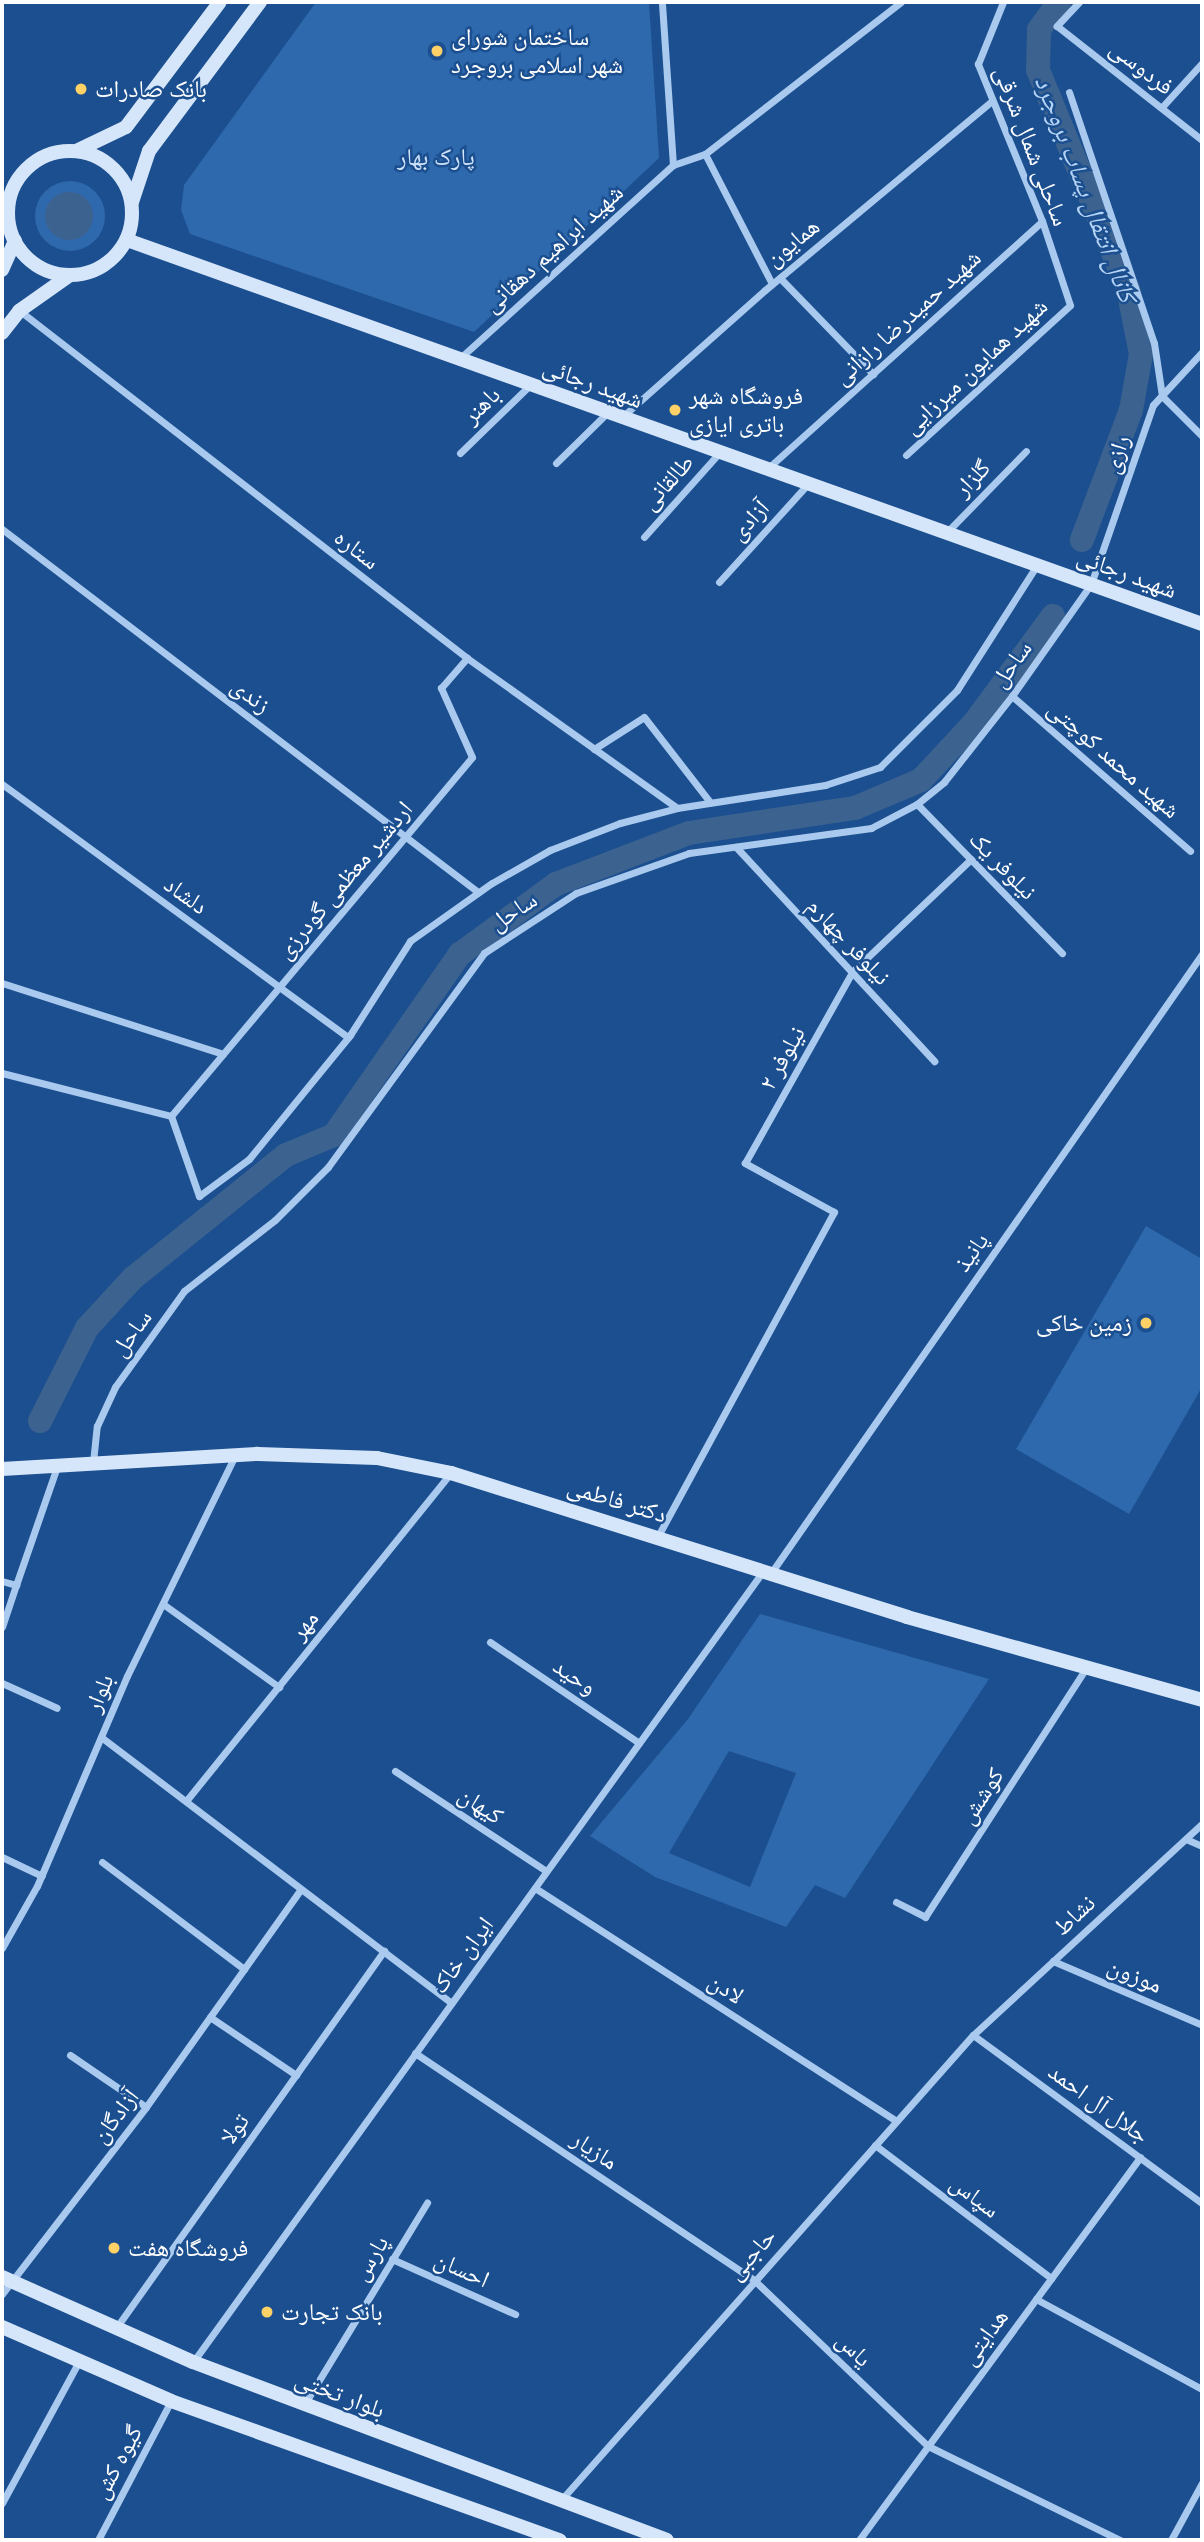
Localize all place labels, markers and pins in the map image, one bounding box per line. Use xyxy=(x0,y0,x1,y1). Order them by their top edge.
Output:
place label: ساختمان شورای شهر اسلامی بروجرد xyxy=(451,23,623,79)
marker: ساختمان شورای شهر اسلامی بروجرد xyxy=(429,43,445,59)
place label: بانک صادرات xyxy=(95,75,207,103)
marker: بانک صادرات xyxy=(73,81,89,97)
place label: فروشگاه شهر باتری ایازی xyxy=(689,382,803,438)
marker: فروشگاه شهر باتری ایازی xyxy=(667,402,683,418)
place label: زمین خاکی xyxy=(1036,1309,1132,1337)
marker: زمین خاکی xyxy=(1138,1315,1154,1331)
place label: فروشگاه هفت xyxy=(128,2234,248,2262)
marker: فروشگاه هفت xyxy=(106,2240,122,2256)
place label: بانک تجارت xyxy=(281,2298,383,2326)
marker: بانک تجارت xyxy=(259,2304,275,2320)

